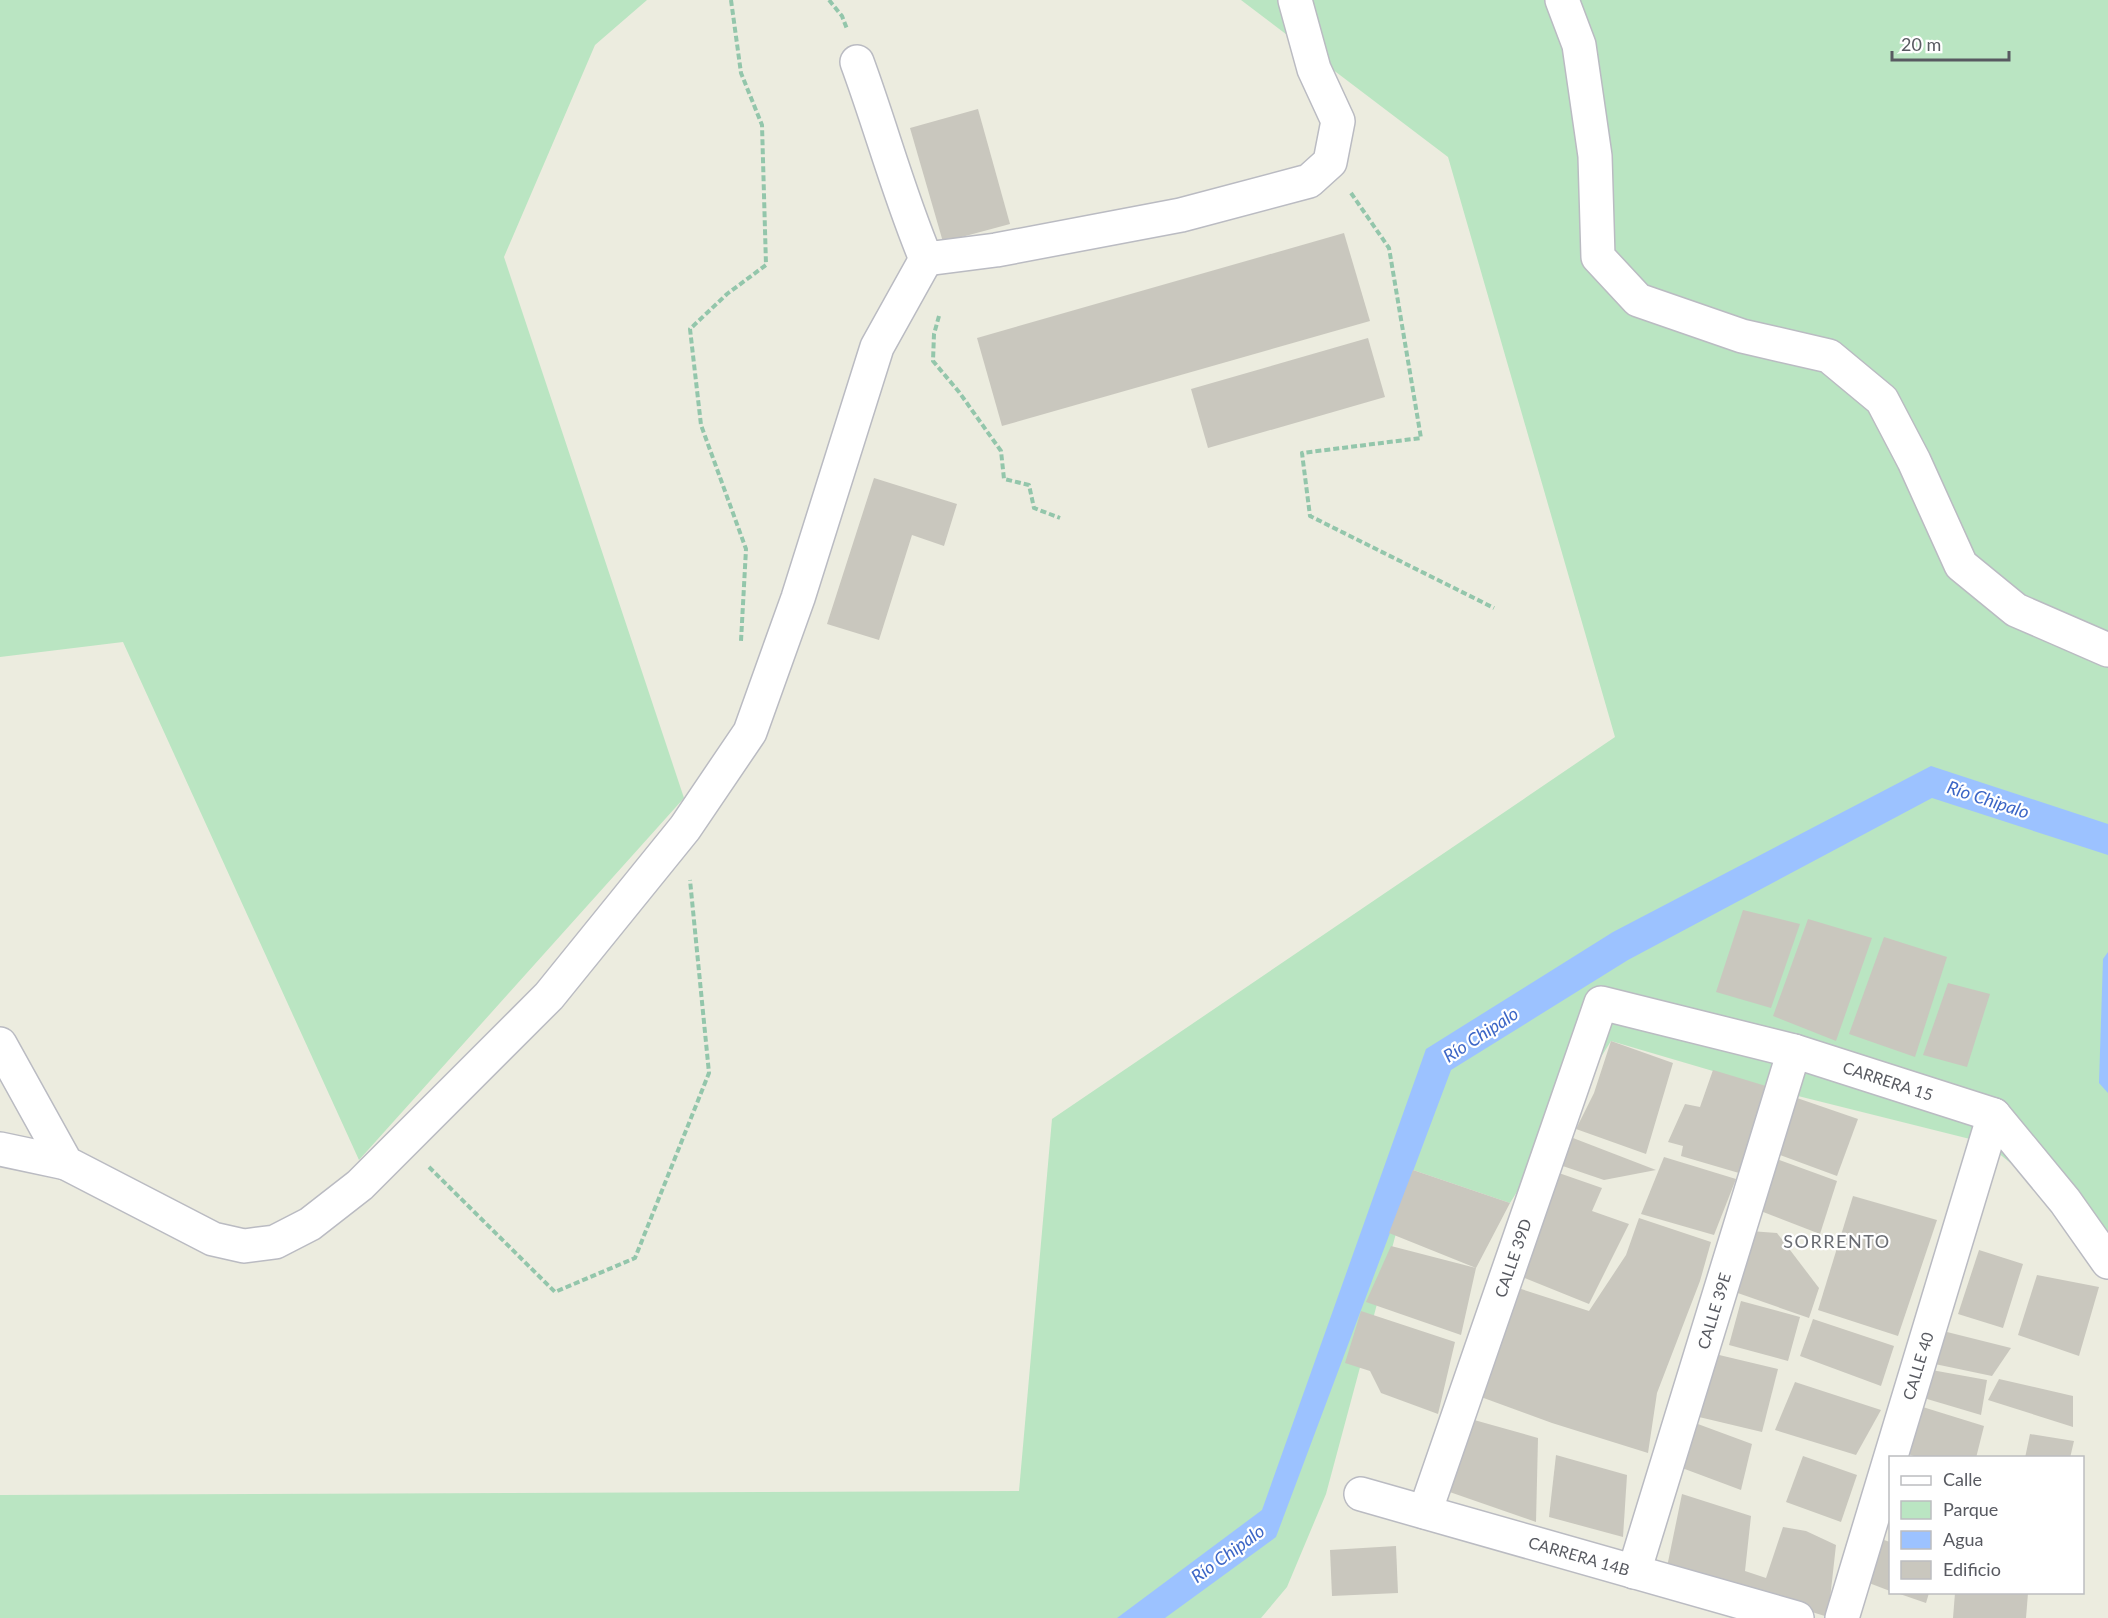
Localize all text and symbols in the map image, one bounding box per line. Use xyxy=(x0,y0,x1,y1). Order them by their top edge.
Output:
scale bar xyxy=(1892,24,2009,62)
text: 20 m xyxy=(1901,33,1941,55)
water label: Río Chipalo xyxy=(1944,775,2032,823)
water label: Río Chipalo xyxy=(1439,1002,1522,1067)
street label: CARRERA 15 xyxy=(1841,1057,1936,1104)
street label: CALLE 39D xyxy=(1490,1216,1535,1300)
district label: SORRENTO xyxy=(1783,1230,1891,1252)
street label: CALLE 39E xyxy=(1693,1270,1734,1351)
street label: CALLE 40 xyxy=(1898,1330,1937,1402)
legend xyxy=(1889,1456,2084,1594)
text: Calle xyxy=(1943,1468,1982,1490)
text: Parque xyxy=(1943,1498,1998,1520)
water label: Río Chipalo xyxy=(1187,1519,1268,1587)
text: Agua xyxy=(1943,1528,1984,1550)
street label: CARRERA 14B xyxy=(1526,1532,1632,1579)
text: Edificio xyxy=(1943,1558,2001,1580)

